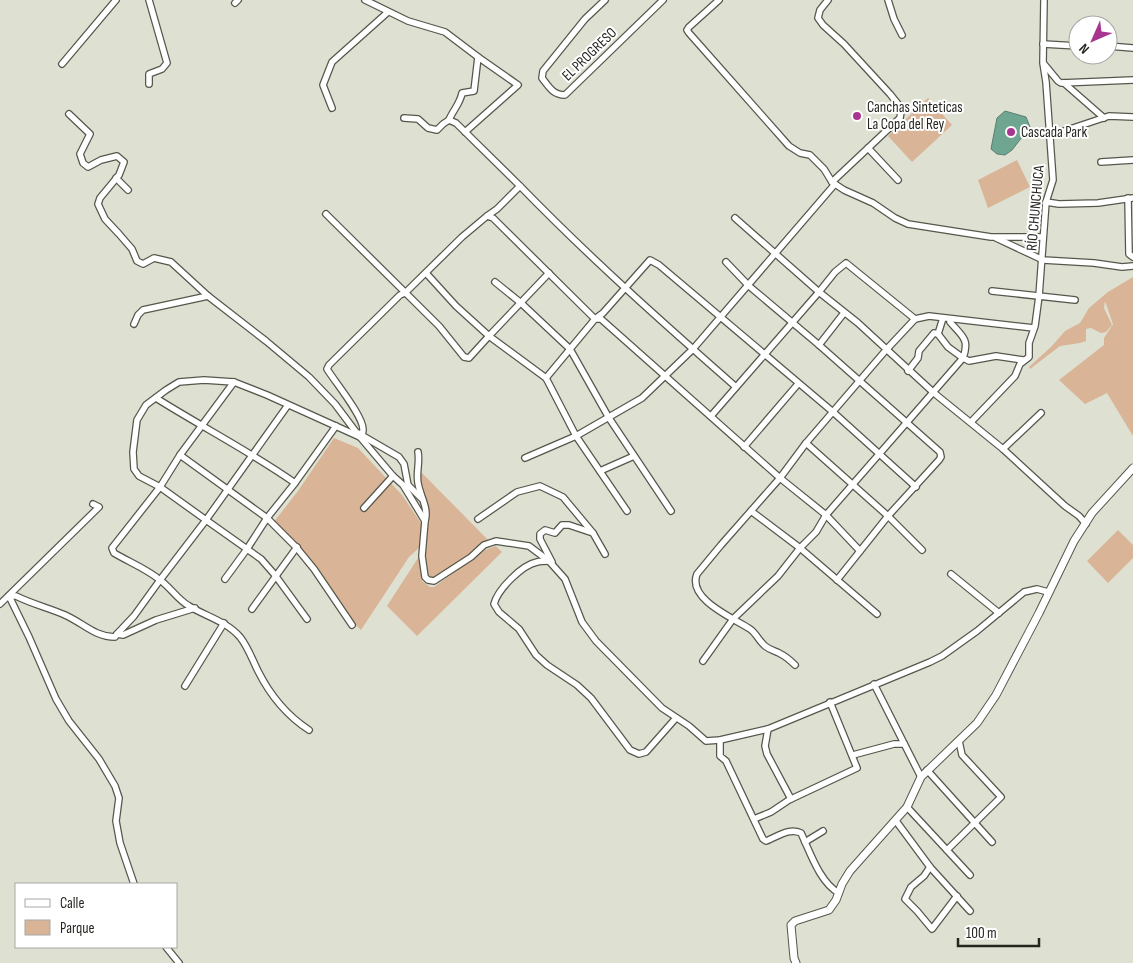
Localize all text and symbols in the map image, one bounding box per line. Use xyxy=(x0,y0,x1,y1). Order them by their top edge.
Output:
north arrow xyxy=(1068,15,1118,65)
street label: EL PROGRESO xyxy=(558,24,621,85)
text: N xyxy=(1076,40,1093,57)
place label: Canchas Sinteticas La Copa del Rey xyxy=(867,98,963,134)
marker: Canchas Sinteticas La Copa del Rey xyxy=(851,110,863,122)
place label: Cascada Park xyxy=(1021,123,1087,142)
marker: Cascada Park xyxy=(1005,126,1017,138)
street label: RÍO CHUNCHUCA xyxy=(1022,164,1049,252)
legend xyxy=(15,883,178,948)
text: Calle xyxy=(60,894,84,913)
scale bar xyxy=(958,916,1039,948)
text: Parque xyxy=(60,919,95,938)
text: 100 m xyxy=(966,924,997,943)

